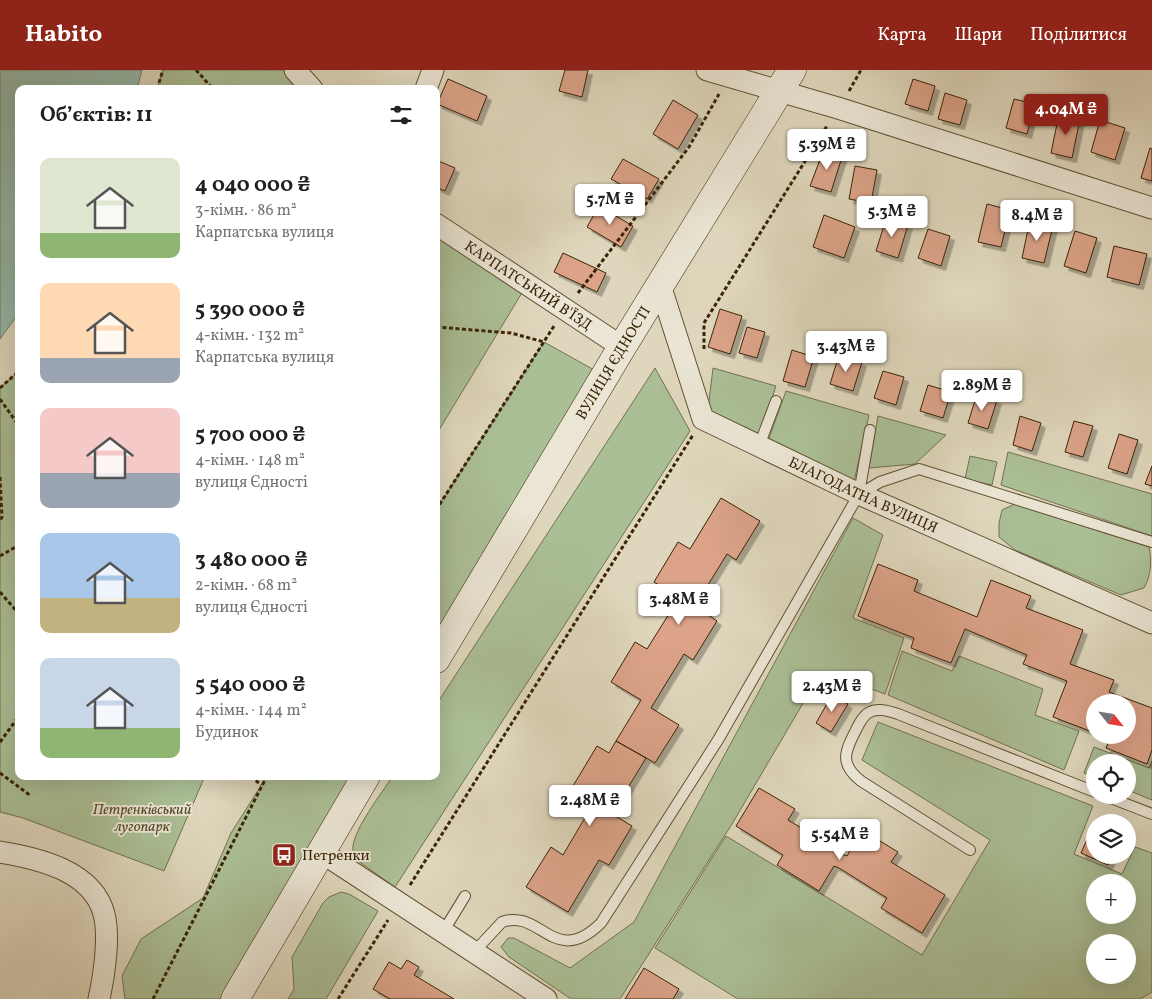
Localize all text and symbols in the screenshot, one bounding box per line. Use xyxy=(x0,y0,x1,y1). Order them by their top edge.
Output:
text: Habito xyxy=(25,18,102,52)
text: Карта xyxy=(878,23,926,48)
text: Шари xyxy=(954,23,1002,48)
text: Поділитися xyxy=(1030,23,1127,48)
pin: 4.04M ₴ xyxy=(1020,93,1112,136)
text: 4.04M ₴ xyxy=(1035,99,1097,121)
text: Об’єктів: 11 xyxy=(40,101,153,130)
icon: filters xyxy=(387,101,415,129)
pin: 5.39M ₴ xyxy=(781,128,873,171)
text: 5.39M ₴ xyxy=(798,134,856,156)
text: 4 040 000 ₴ xyxy=(195,171,311,200)
icon: home xyxy=(80,178,140,238)
pin: 5.7M ₴ xyxy=(569,184,651,226)
text: 5.7M ₴ xyxy=(586,189,634,211)
pin: 5.3M ₴ xyxy=(851,196,933,238)
text: 3-кімн. · 86 m² xyxy=(195,200,297,222)
pin: 8.4M ₴ xyxy=(996,200,1078,242)
text: 5.3M ₴ xyxy=(868,201,916,223)
text: 8.4M ₴ xyxy=(1011,205,1063,227)
text: Карпатська вулиця xyxy=(195,222,334,244)
street label: КАРПАТСЬКИЙ В'ЇЗД xyxy=(460,237,596,337)
text: 5 390 000 ₴ xyxy=(195,296,305,325)
icon: home xyxy=(80,303,140,363)
street label: ВУЛИЦЯ ЄДНОСТІ xyxy=(572,303,657,424)
text: 4-кімн. · 132 m² xyxy=(195,325,304,347)
pin: 3.43M ₴ xyxy=(800,330,892,373)
text: 3.43M ₴ xyxy=(817,336,875,358)
text: Карпатська вулиця xyxy=(195,347,334,369)
pin: 2.89M ₴ xyxy=(936,370,1028,412)
text: 2.89M ₴ xyxy=(952,375,1012,397)
text: 5 700 000 ₴ xyxy=(195,421,305,450)
icon: home xyxy=(80,428,140,488)
text: 4-кімн. · 148 m² xyxy=(195,450,305,472)
street label: БЛАГОДАТНА ВУЛИЦЯ xyxy=(784,453,941,539)
text: вулиця Єдності xyxy=(195,472,308,494)
text: 3 480 000 ₴ xyxy=(195,546,308,575)
icon: home xyxy=(80,553,140,613)
text: 2-кімн. · 68 m² xyxy=(195,575,297,597)
pin: 3.48M ₴ xyxy=(633,584,725,626)
text: 3.48M ₴ xyxy=(649,589,709,611)
text: вулиця Єдності xyxy=(195,597,308,619)
pin: 2.43M ₴ xyxy=(786,670,878,713)
text: 5 540 000 ₴ xyxy=(195,671,305,700)
text: 2.43M ₴ xyxy=(803,676,861,698)
icon: home xyxy=(80,678,140,738)
north arrow xyxy=(1086,694,1136,744)
map controls xyxy=(1086,694,1136,984)
text: 4-кімн. · 144 m² xyxy=(195,700,307,722)
text: Будинок xyxy=(195,722,259,744)
button: locate xyxy=(1086,754,1136,804)
pin: 2.48M ₴ xyxy=(544,784,636,827)
text: 2.48M ₴ xyxy=(560,790,620,812)
park label: Петренківський лугопарк xyxy=(93,800,192,838)
button: layers xyxy=(1086,814,1136,864)
pin: 5.54M ₴ xyxy=(794,818,886,861)
text: 5.54M ₴ xyxy=(811,824,869,846)
bus stop icon: Петренки xyxy=(271,842,297,868)
place label: Петренки xyxy=(302,846,370,867)
button: + xyxy=(1086,874,1136,924)
button: − xyxy=(1086,934,1136,984)

